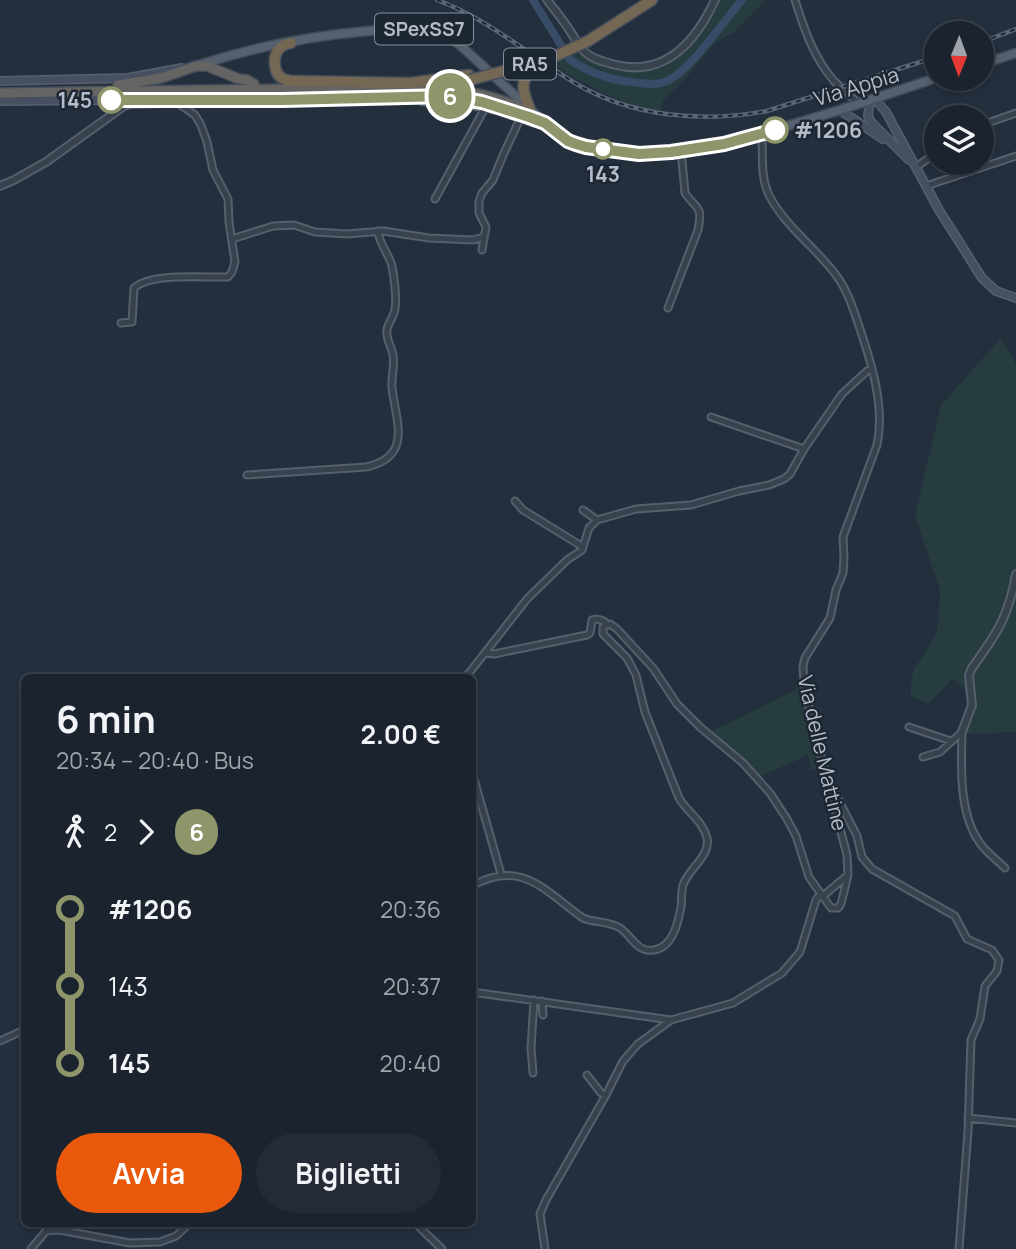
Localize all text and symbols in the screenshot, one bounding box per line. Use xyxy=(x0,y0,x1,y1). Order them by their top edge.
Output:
road number: SPexSS7 xyxy=(375,14,473,44)
north arrow xyxy=(924,21,994,91)
map controls xyxy=(924,21,994,175)
road number: RA5 xyxy=(504,48,556,80)
street label: Via Appia xyxy=(810,60,902,112)
line badge: 6 xyxy=(427,73,473,119)
text: 6 xyxy=(443,79,457,112)
place label: 145 xyxy=(58,86,92,114)
marker: 145 xyxy=(98,87,124,113)
button: layers xyxy=(924,105,994,175)
place label: #1206 xyxy=(794,116,862,144)
marker: #1206 xyxy=(762,117,788,143)
marker: 143 xyxy=(593,139,613,159)
place label: 143 xyxy=(586,160,620,188)
street label: Via delle Mattine xyxy=(792,673,854,833)
text: 6 min xyxy=(56,692,156,744)
text: 2.00 € xyxy=(360,716,441,752)
text: 20:34 – 20:40 · Bus xyxy=(56,744,254,776)
icon: walk xyxy=(56,813,94,851)
icon: forward xyxy=(127,813,165,851)
text: 6 xyxy=(189,815,204,848)
text: 2 xyxy=(104,816,117,848)
text: #1206 xyxy=(108,891,192,927)
text: 20:36 xyxy=(380,893,441,925)
text: 143 xyxy=(108,968,148,1004)
text: 20:37 xyxy=(383,970,441,1002)
text: 145 xyxy=(108,1045,150,1081)
text: 20:40 xyxy=(379,1047,441,1079)
button: Avvia xyxy=(56,1133,242,1213)
button: Biglietti xyxy=(256,1133,441,1213)

